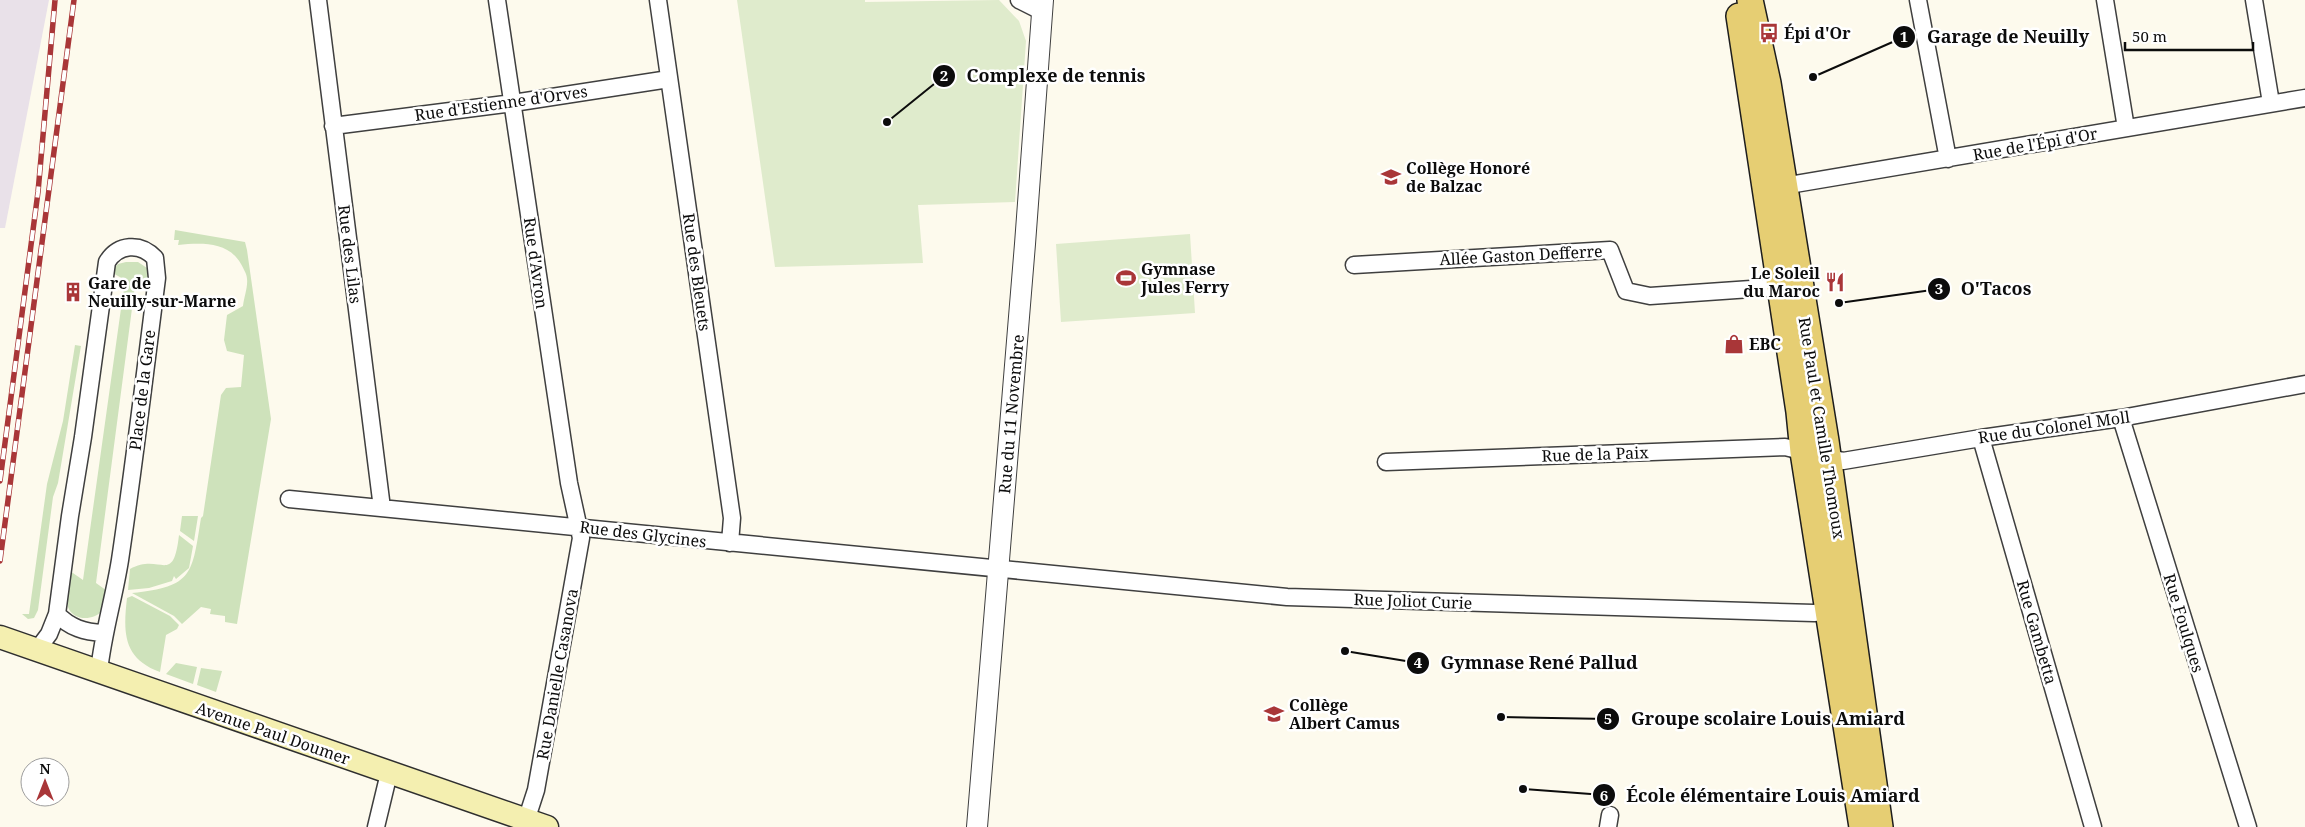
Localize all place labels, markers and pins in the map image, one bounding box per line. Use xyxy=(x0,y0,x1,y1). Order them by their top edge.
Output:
callout: Garage de Neuilly xyxy=(1892,20,2099,53)
bus stop icon: Épi d'Or xyxy=(1758,22,1780,44)
place label: Épi d'Or xyxy=(1784,22,1851,44)
callout: Complexe de tennis xyxy=(931,59,1155,92)
place label: Collège Honoré de Balzac xyxy=(1406,157,1530,197)
school or university icon: Collège Honoré de Balzac xyxy=(1380,166,1402,188)
place label: Gymnase Jules Ferry xyxy=(1140,258,1230,298)
place label: Le Soleil du Maroc xyxy=(1743,262,1820,302)
sports icon: Gymnase Jules Ferry xyxy=(1115,267,1137,289)
restaurant icon: Le Soleil du Maroc xyxy=(1824,271,1846,293)
place label: Gare de Neuilly-sur-Marne xyxy=(88,272,236,312)
callout: O'Tacos xyxy=(1926,272,2042,305)
building icon: Gare de Neuilly-sur-Marne xyxy=(62,281,84,303)
shop icon: EBC xyxy=(1723,333,1745,355)
place label: EBC xyxy=(1749,333,1781,355)
callout: Gymnase René Pallud xyxy=(1405,646,1647,679)
place label: Collège Albert Camus xyxy=(1289,694,1400,734)
callout: Groupe scolaire Louis Amiard xyxy=(1596,702,1915,735)
school or university icon: Collège Albert Camus xyxy=(1263,703,1285,725)
callout: École élémentaire Louis Amiard xyxy=(1591,779,1930,812)

